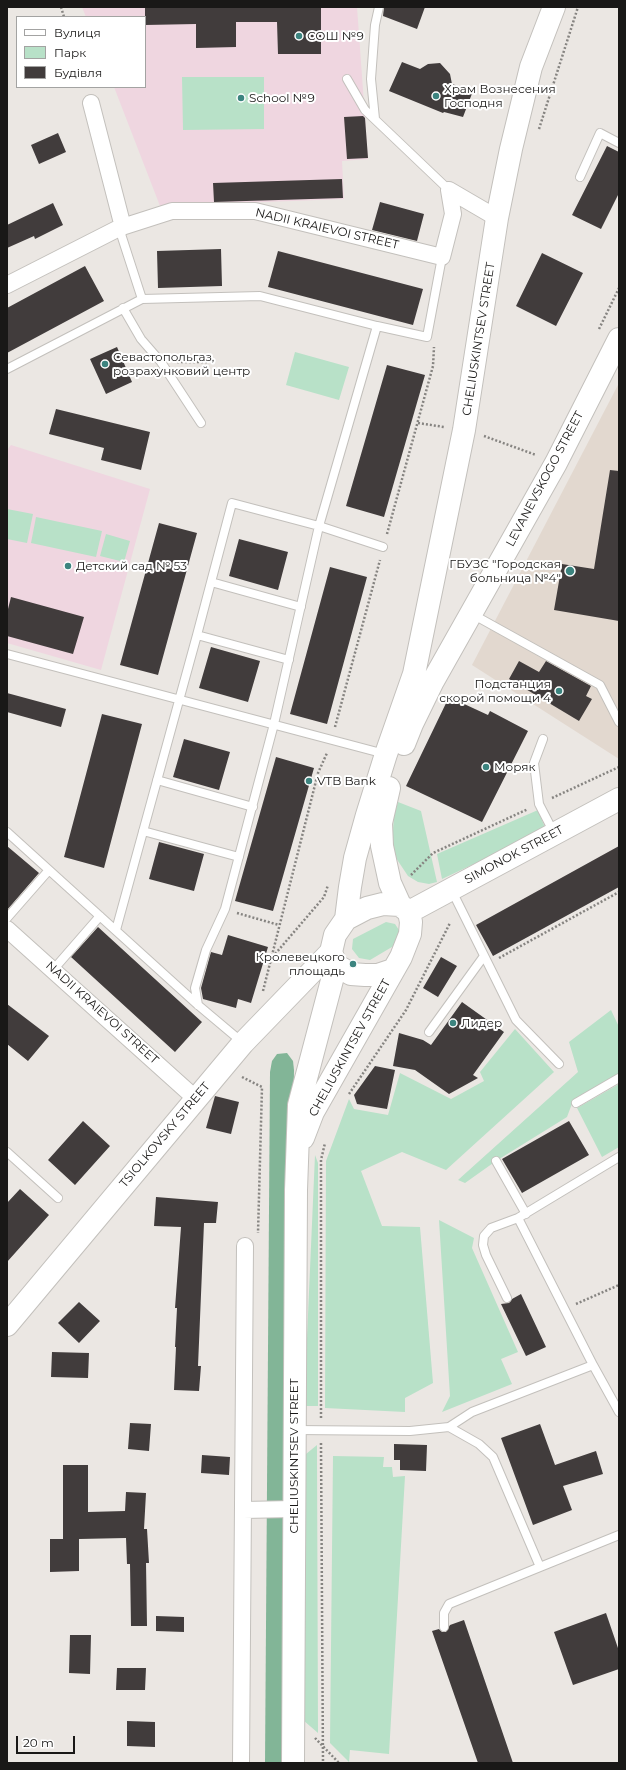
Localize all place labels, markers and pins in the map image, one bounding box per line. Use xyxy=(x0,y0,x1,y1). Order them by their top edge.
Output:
place label: СОШ №9 xyxy=(307,29,364,43)
marker: СОШ №9 xyxy=(294,31,304,41)
place label: Храм Вознесения Господня xyxy=(444,82,556,110)
place label: School №9 xyxy=(249,91,315,105)
marker: Храм Вознесения Господня xyxy=(431,91,441,101)
marker: School №9 xyxy=(236,93,246,103)
place label: Севастопольгаз, розрахунковий центр xyxy=(113,350,250,378)
marker: Севастопольгаз, розрахунковий центр xyxy=(100,359,110,369)
place label: ГБУЗС "Городская больница №4" xyxy=(449,557,561,585)
place label: Детский сад № 53 xyxy=(76,559,187,573)
marker: Детский сад № 53 xyxy=(63,561,73,571)
marker: ГБУЗС "Городская больница №4" xyxy=(564,565,576,577)
place label: Подстанция скорой помощи 4 xyxy=(439,677,551,705)
marker: Подстанция скорой помощи 4 xyxy=(554,686,564,696)
place label: Моряк xyxy=(494,760,535,774)
marker: Моряк xyxy=(481,762,491,772)
place label: VTB Bank xyxy=(317,774,376,788)
marker: VTB Bank xyxy=(304,776,314,786)
place label: Кролевецкого площадь xyxy=(256,950,345,978)
marker: Кролевецкого площадь xyxy=(348,959,358,969)
place label: Лидер xyxy=(461,1016,502,1030)
marker: Лидер xyxy=(448,1018,458,1028)

